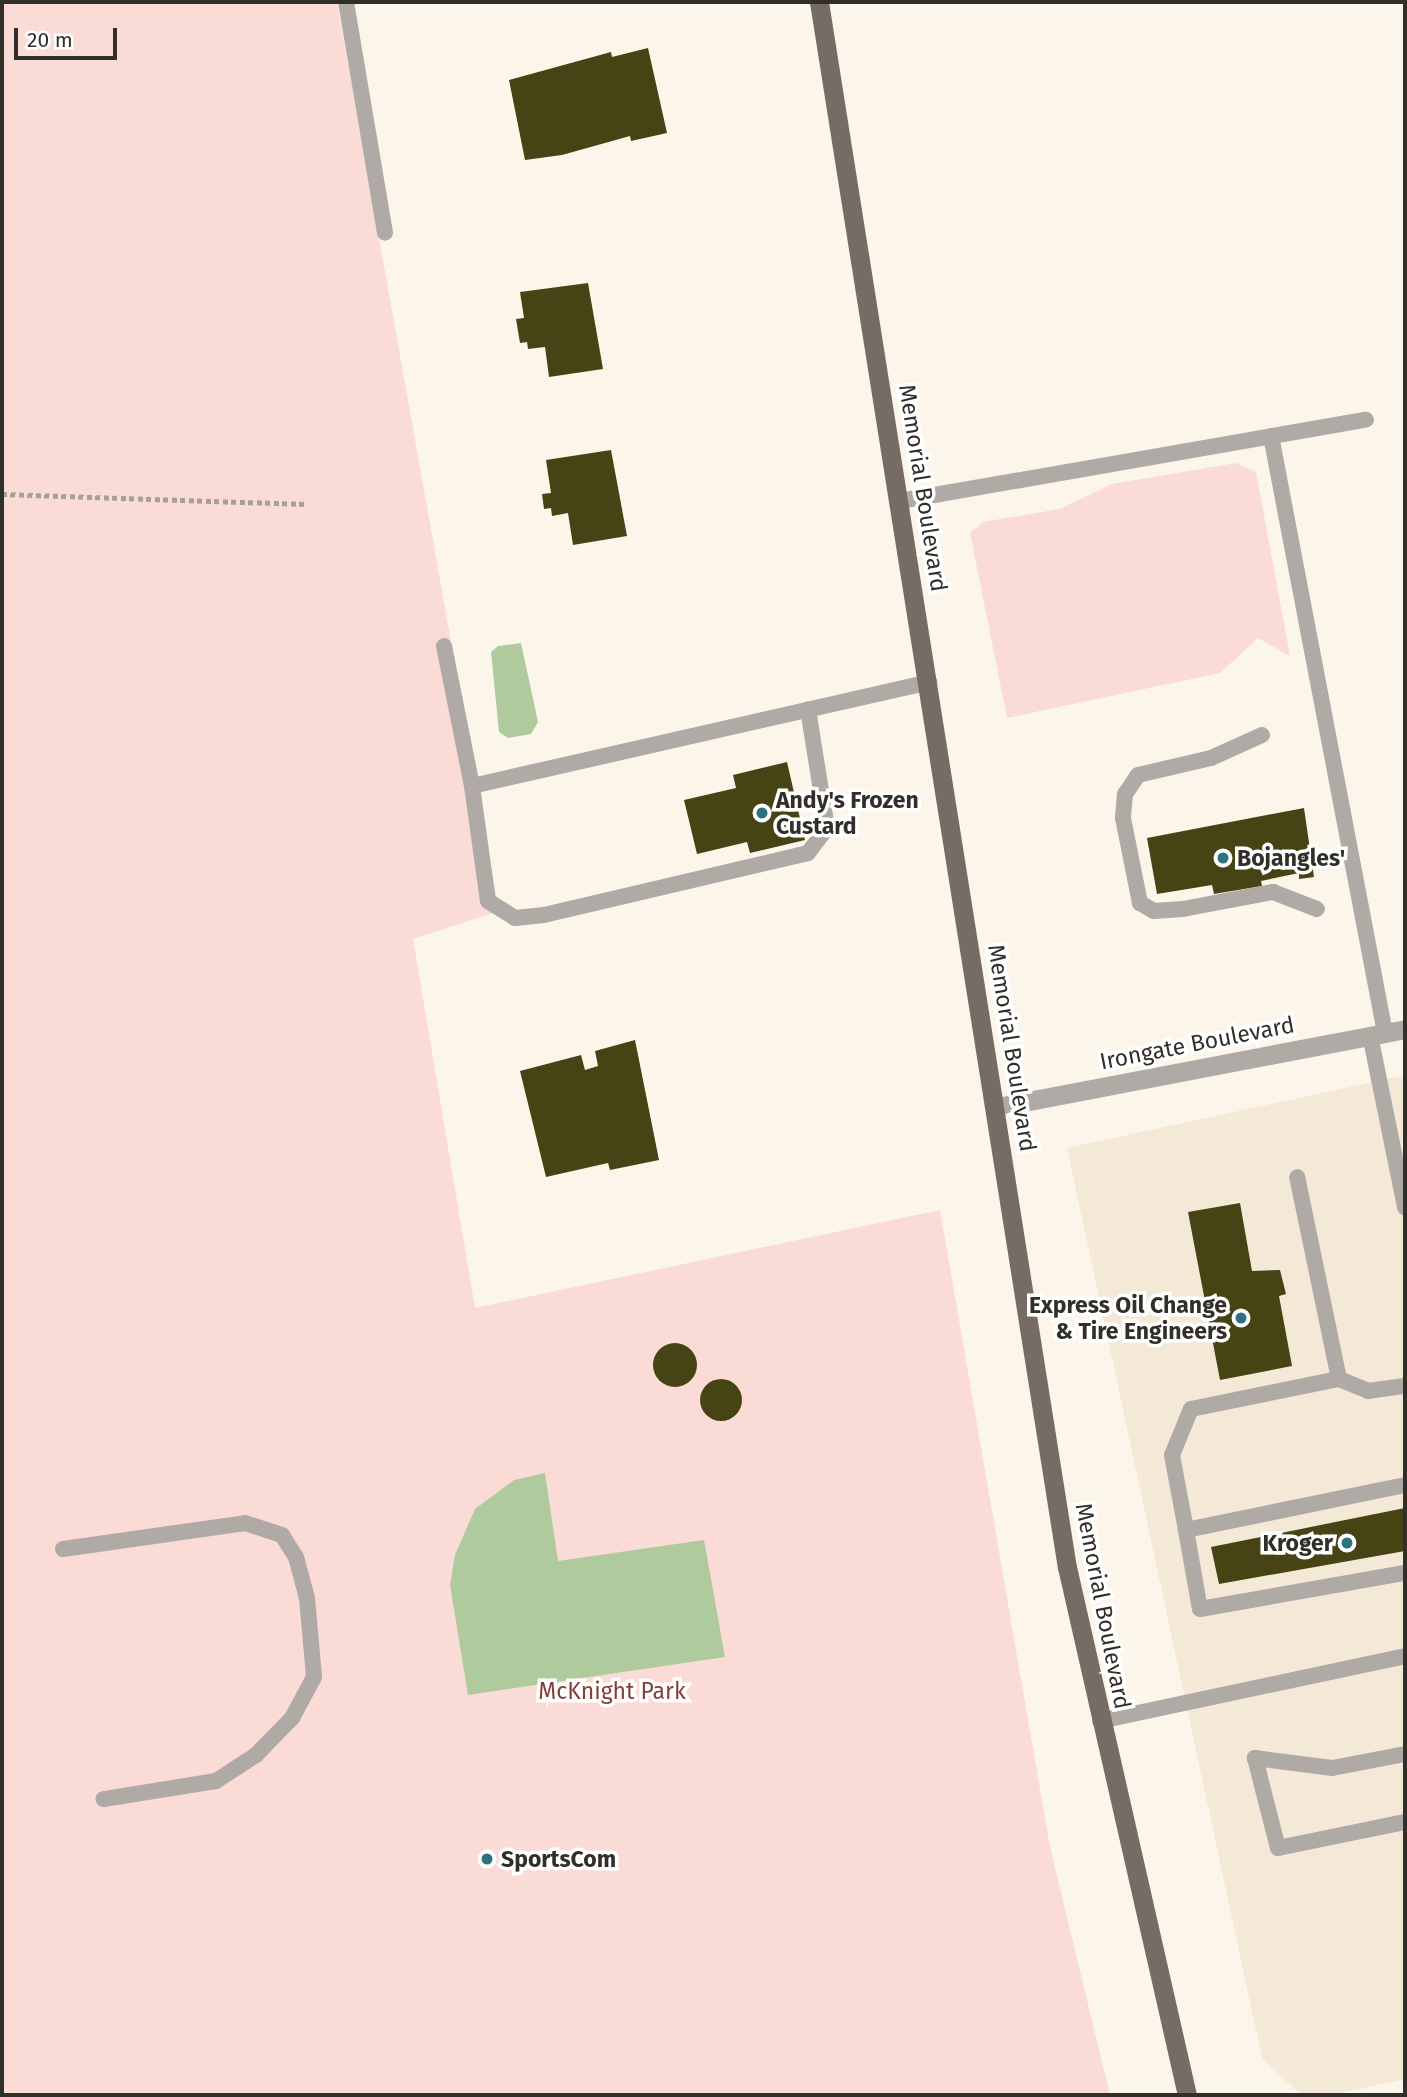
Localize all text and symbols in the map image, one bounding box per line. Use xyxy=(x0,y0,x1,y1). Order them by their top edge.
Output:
scale bar xyxy=(18,14,121,58)
text: 20 m xyxy=(27,27,73,53)
street label: Memorial Boulevard xyxy=(893,382,953,594)
place label: Andy's Frozen Custard xyxy=(776,786,919,840)
marker: Andy's Frozen Custard xyxy=(754,805,770,821)
place label: Bojangles' xyxy=(1237,844,1345,872)
marker: Bojangles' xyxy=(1215,850,1231,866)
street label: Memorial Boulevard xyxy=(982,942,1042,1154)
street label: Irongate Boulevard xyxy=(1097,1011,1297,1075)
place label: Express Oil Change & Tire Engineers xyxy=(1029,1291,1227,1345)
marker: Express Oil Change & Tire Engineers xyxy=(1233,1310,1249,1326)
street label: Memorial Boulevard xyxy=(1069,1501,1137,1711)
place label: Kroger xyxy=(1262,1529,1333,1557)
marker: Kroger xyxy=(1339,1535,1355,1551)
park label: McKnight Park xyxy=(538,1677,686,1705)
place label: SportsCom xyxy=(501,1845,616,1873)
marker: SportsCom xyxy=(479,1851,495,1867)

